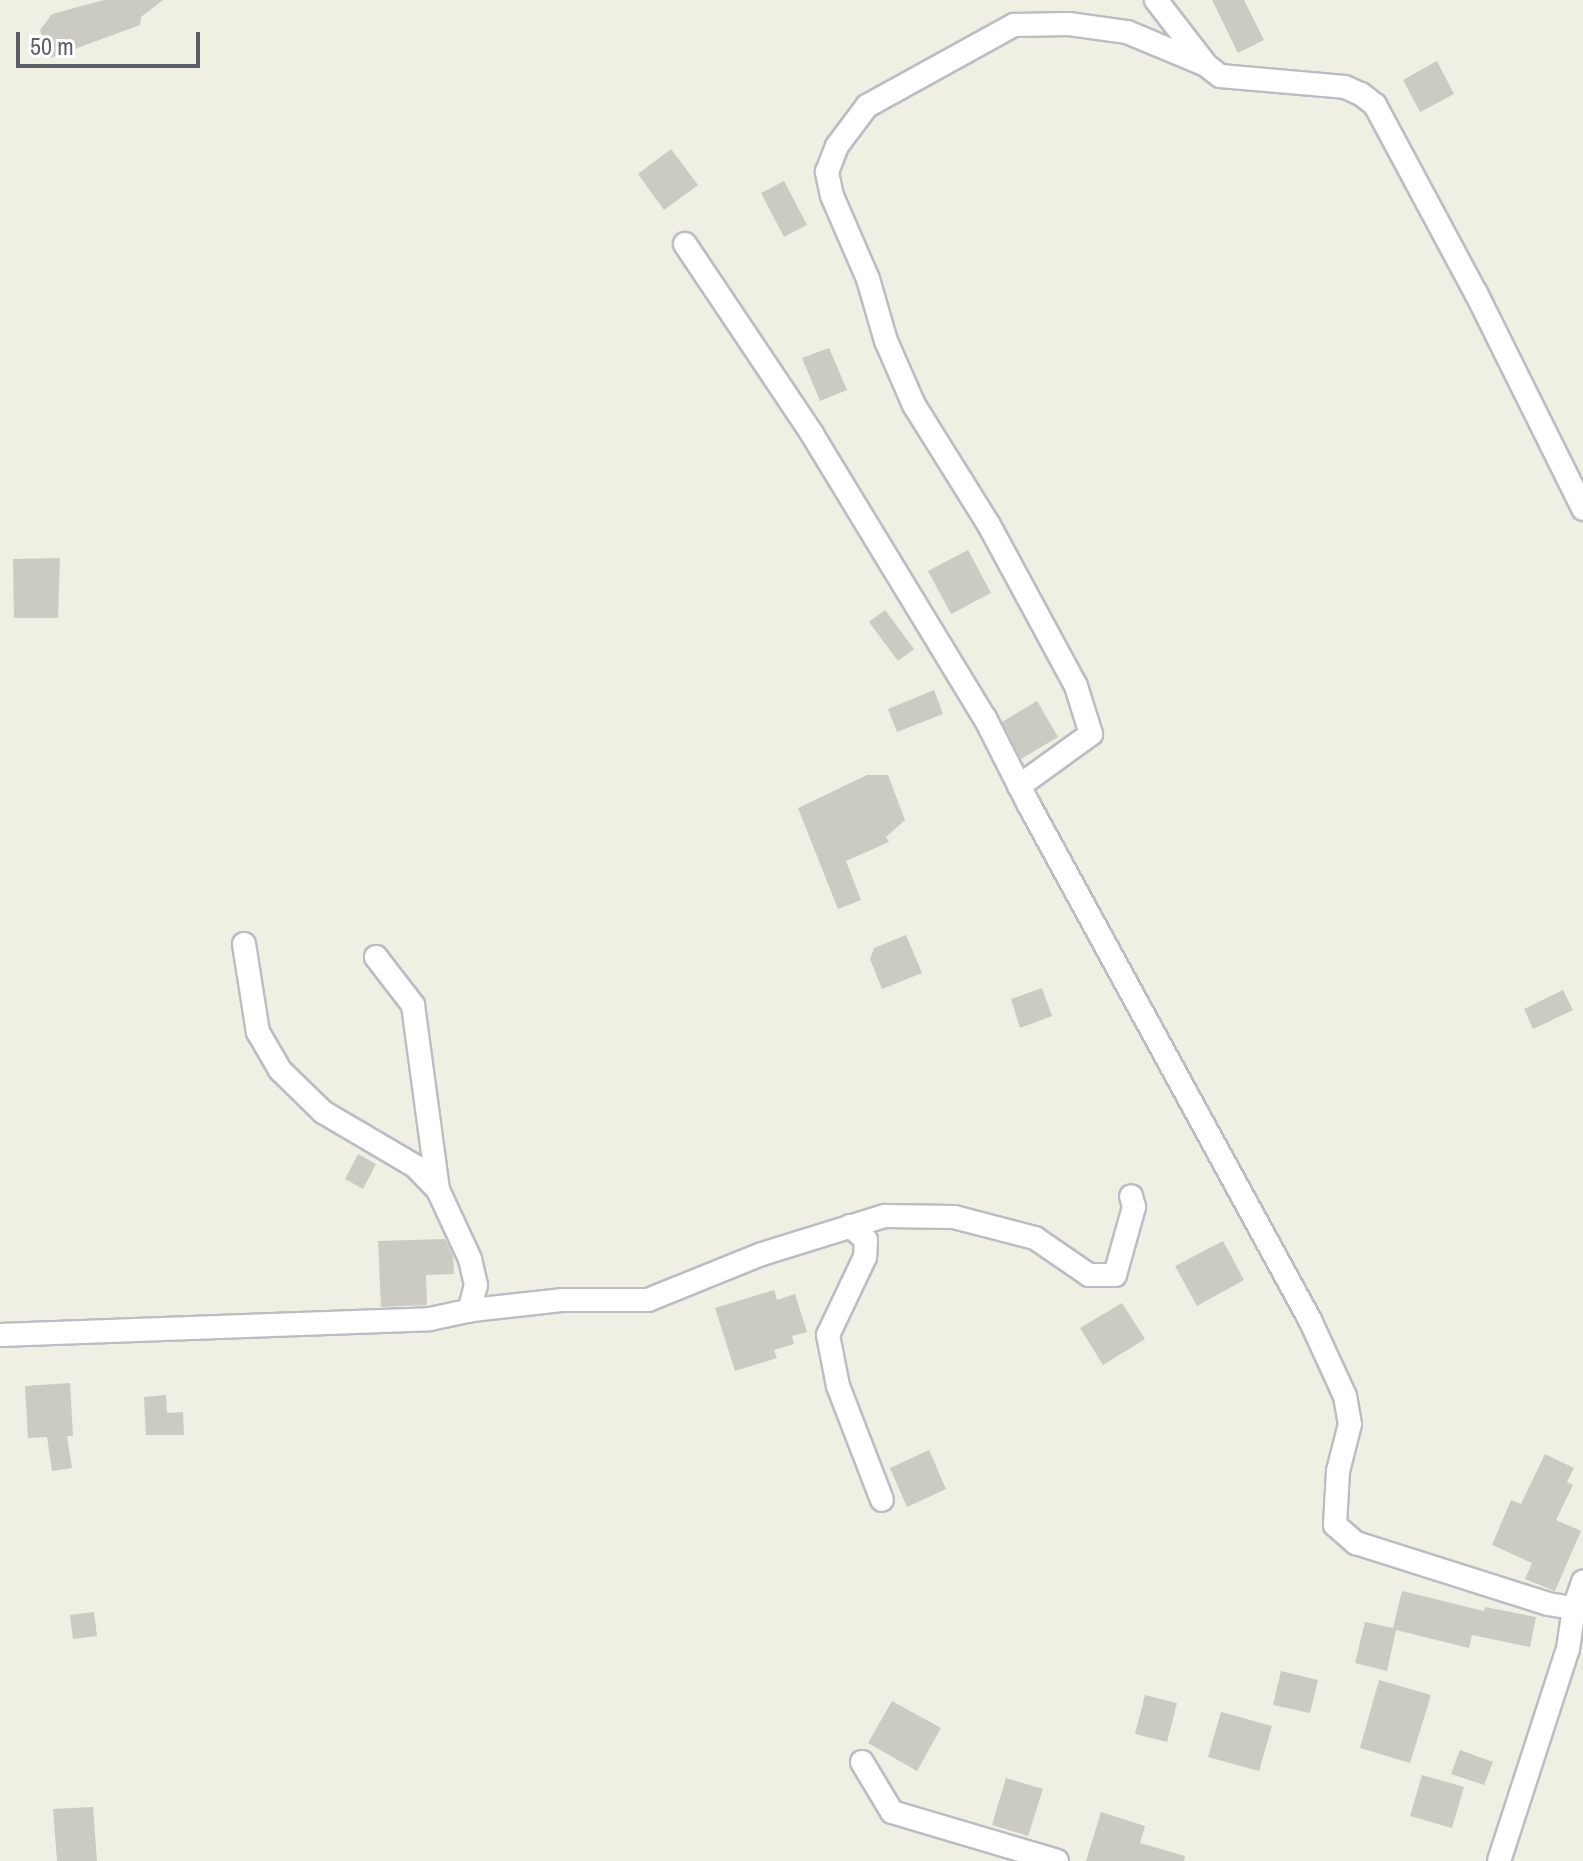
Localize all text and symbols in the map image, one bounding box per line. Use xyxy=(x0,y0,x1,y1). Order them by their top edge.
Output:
scale bar xyxy=(20,16,204,66)
text: 50 m xyxy=(30,30,74,62)

